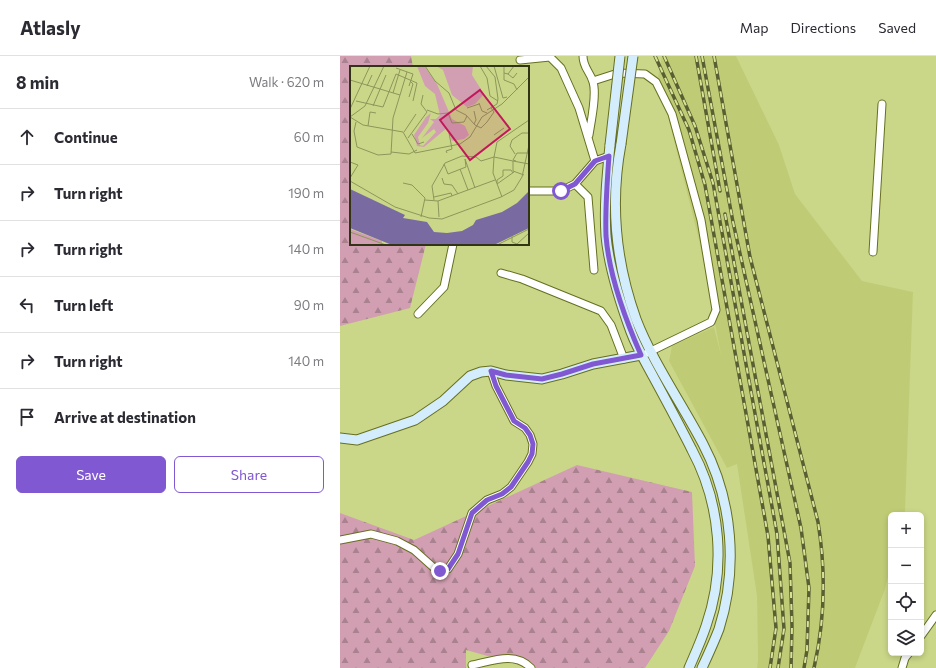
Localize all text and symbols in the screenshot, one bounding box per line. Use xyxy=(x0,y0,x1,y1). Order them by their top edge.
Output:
text: Atlasly xyxy=(20,16,81,39)
text: Map xyxy=(740,19,769,36)
text: Directions xyxy=(791,19,856,36)
text: Saved xyxy=(878,19,916,36)
inset map xyxy=(350,66,529,245)
text: 8 min xyxy=(16,72,59,93)
text: Walk · 620 m xyxy=(249,74,324,90)
icon: ahead xyxy=(16,126,38,148)
text: Continue xyxy=(54,128,118,146)
text: 60 m xyxy=(294,129,324,145)
icon: right xyxy=(16,182,38,204)
route start xyxy=(552,182,570,200)
text: Turn right xyxy=(54,184,123,202)
text: 190 m xyxy=(288,185,324,201)
icon: right xyxy=(16,238,38,260)
text: Turn right xyxy=(54,240,123,258)
text: 140 m xyxy=(288,241,324,257)
icon: left xyxy=(16,294,38,316)
text: Turn left xyxy=(54,296,113,314)
text: 90 m xyxy=(294,297,324,313)
icon: right xyxy=(16,350,38,372)
text: Turn right xyxy=(54,352,123,370)
text: 140 m xyxy=(288,353,324,369)
icon: arrive xyxy=(16,406,38,428)
text: Arrive at destination xyxy=(54,408,196,426)
button: Save xyxy=(16,456,166,493)
button: Share xyxy=(174,456,324,493)
map controls xyxy=(888,512,924,656)
button: + xyxy=(888,512,924,548)
button: − xyxy=(888,548,924,584)
route end xyxy=(431,562,449,580)
button: locate xyxy=(888,584,924,620)
button: layers xyxy=(888,620,924,656)

